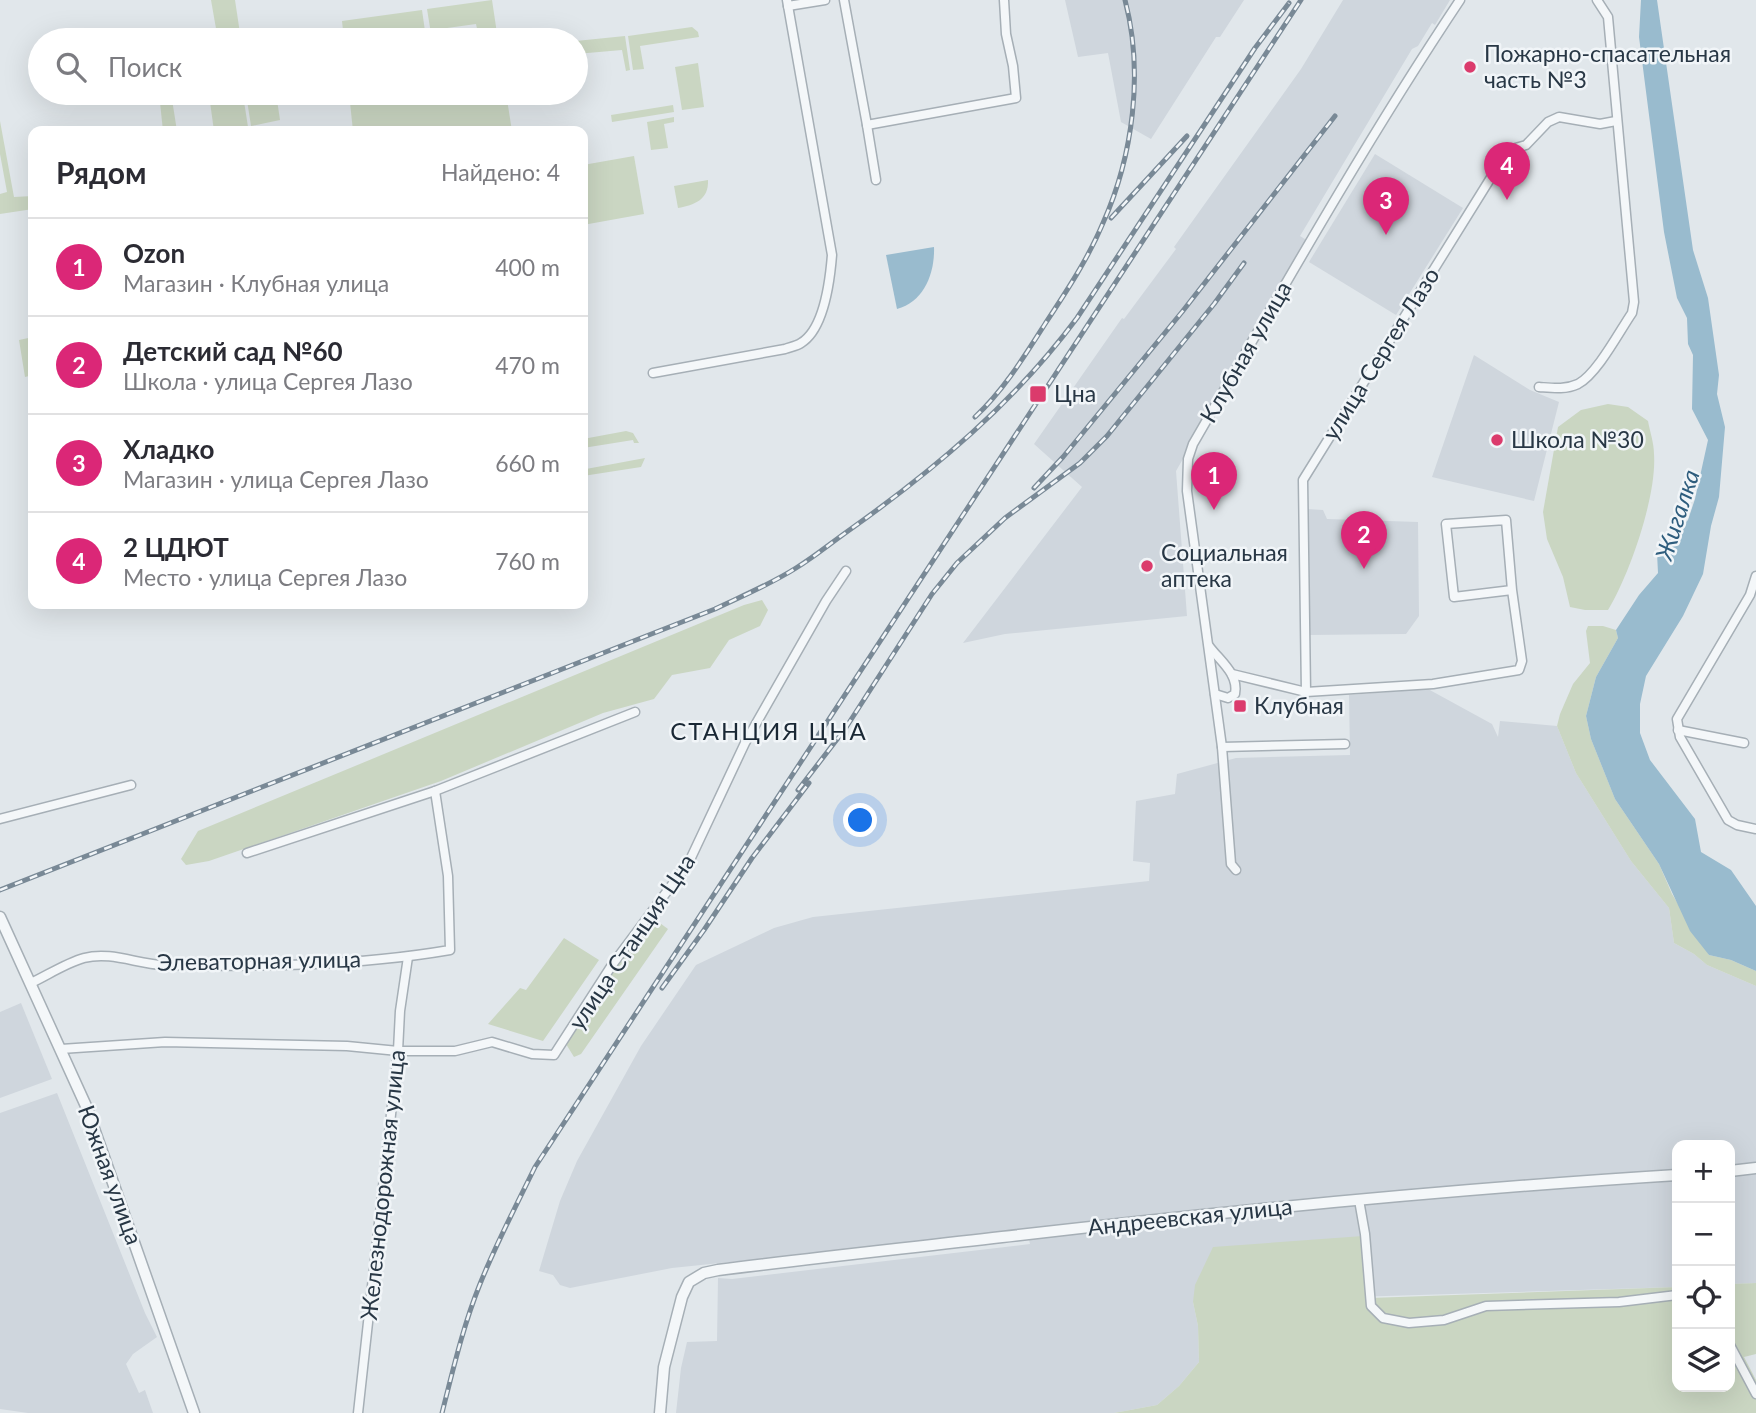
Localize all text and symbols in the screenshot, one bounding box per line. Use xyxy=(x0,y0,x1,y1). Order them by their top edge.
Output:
search box xyxy=(28,28,588,105)
place label: Пожарно-спасательная часть №3 xyxy=(1484,39,1731,93)
icon: search xyxy=(52,48,90,86)
text: Поиск xyxy=(108,51,182,83)
marker: Пожарно-спасательная часть №3 xyxy=(1462,59,1478,75)
pin: 4 xyxy=(1484,142,1530,200)
text: Рядом xyxy=(56,154,146,190)
text: Найдено: 4 xyxy=(441,158,560,186)
pin: 3 xyxy=(1363,177,1409,235)
text: Ozon xyxy=(123,237,185,269)
text: 1 xyxy=(72,253,86,281)
text: 400 m xyxy=(495,253,560,281)
street label: улица Сергея Лазо xyxy=(1316,262,1445,445)
text: Магазин · Клубная улица xyxy=(123,269,389,297)
street label: Клубная улица xyxy=(1193,276,1297,427)
text: Детский сад №60 xyxy=(123,335,343,367)
text: 2 xyxy=(72,351,86,379)
text: 470 m xyxy=(495,351,560,379)
text: Школа · улица Сергея Лазо xyxy=(123,367,413,395)
place label: Цна xyxy=(1054,379,1096,407)
marker: Цна xyxy=(1028,384,1048,404)
place label: Школа №30 xyxy=(1511,425,1644,453)
marker: Школа №30 xyxy=(1489,432,1505,448)
text: Хладко xyxy=(123,433,214,465)
text: 3 xyxy=(72,449,86,477)
text: 660 m xyxy=(495,449,560,477)
pin: 1 xyxy=(1191,452,1237,510)
text: Магазин · улица Сергея Лазо xyxy=(123,465,429,493)
water label: Жигалка xyxy=(1648,466,1705,564)
pin: 2 xyxy=(1341,511,1387,569)
text: 2 ЦДЮТ xyxy=(123,531,229,563)
place label: Социальная аптека xyxy=(1161,538,1288,592)
text: 4 xyxy=(72,547,86,575)
text: 760 m xyxy=(495,547,560,575)
marker: Социальная аптека xyxy=(1139,558,1155,574)
text: Место · улица Сергея Лазо xyxy=(123,563,407,591)
place label: Клубная xyxy=(1254,691,1344,719)
marker: Клубная xyxy=(1232,698,1248,714)
district label: СТАНЦИЯ ЦНА xyxy=(670,716,868,745)
your location xyxy=(843,803,877,837)
street label: улица Станция Цна xyxy=(562,848,700,1035)
street label: Элеваторная улица xyxy=(157,944,361,976)
street label: Железнодорожная улица xyxy=(354,1048,410,1321)
street label: Южная улица xyxy=(73,1101,149,1248)
map controls xyxy=(1672,1140,1735,1392)
button: + xyxy=(1672,1140,1735,1203)
street label: Андреевская улица xyxy=(1086,1191,1294,1241)
button: − xyxy=(1672,1203,1735,1266)
button: locate xyxy=(1672,1266,1735,1329)
button: layers xyxy=(1672,1329,1735,1392)

